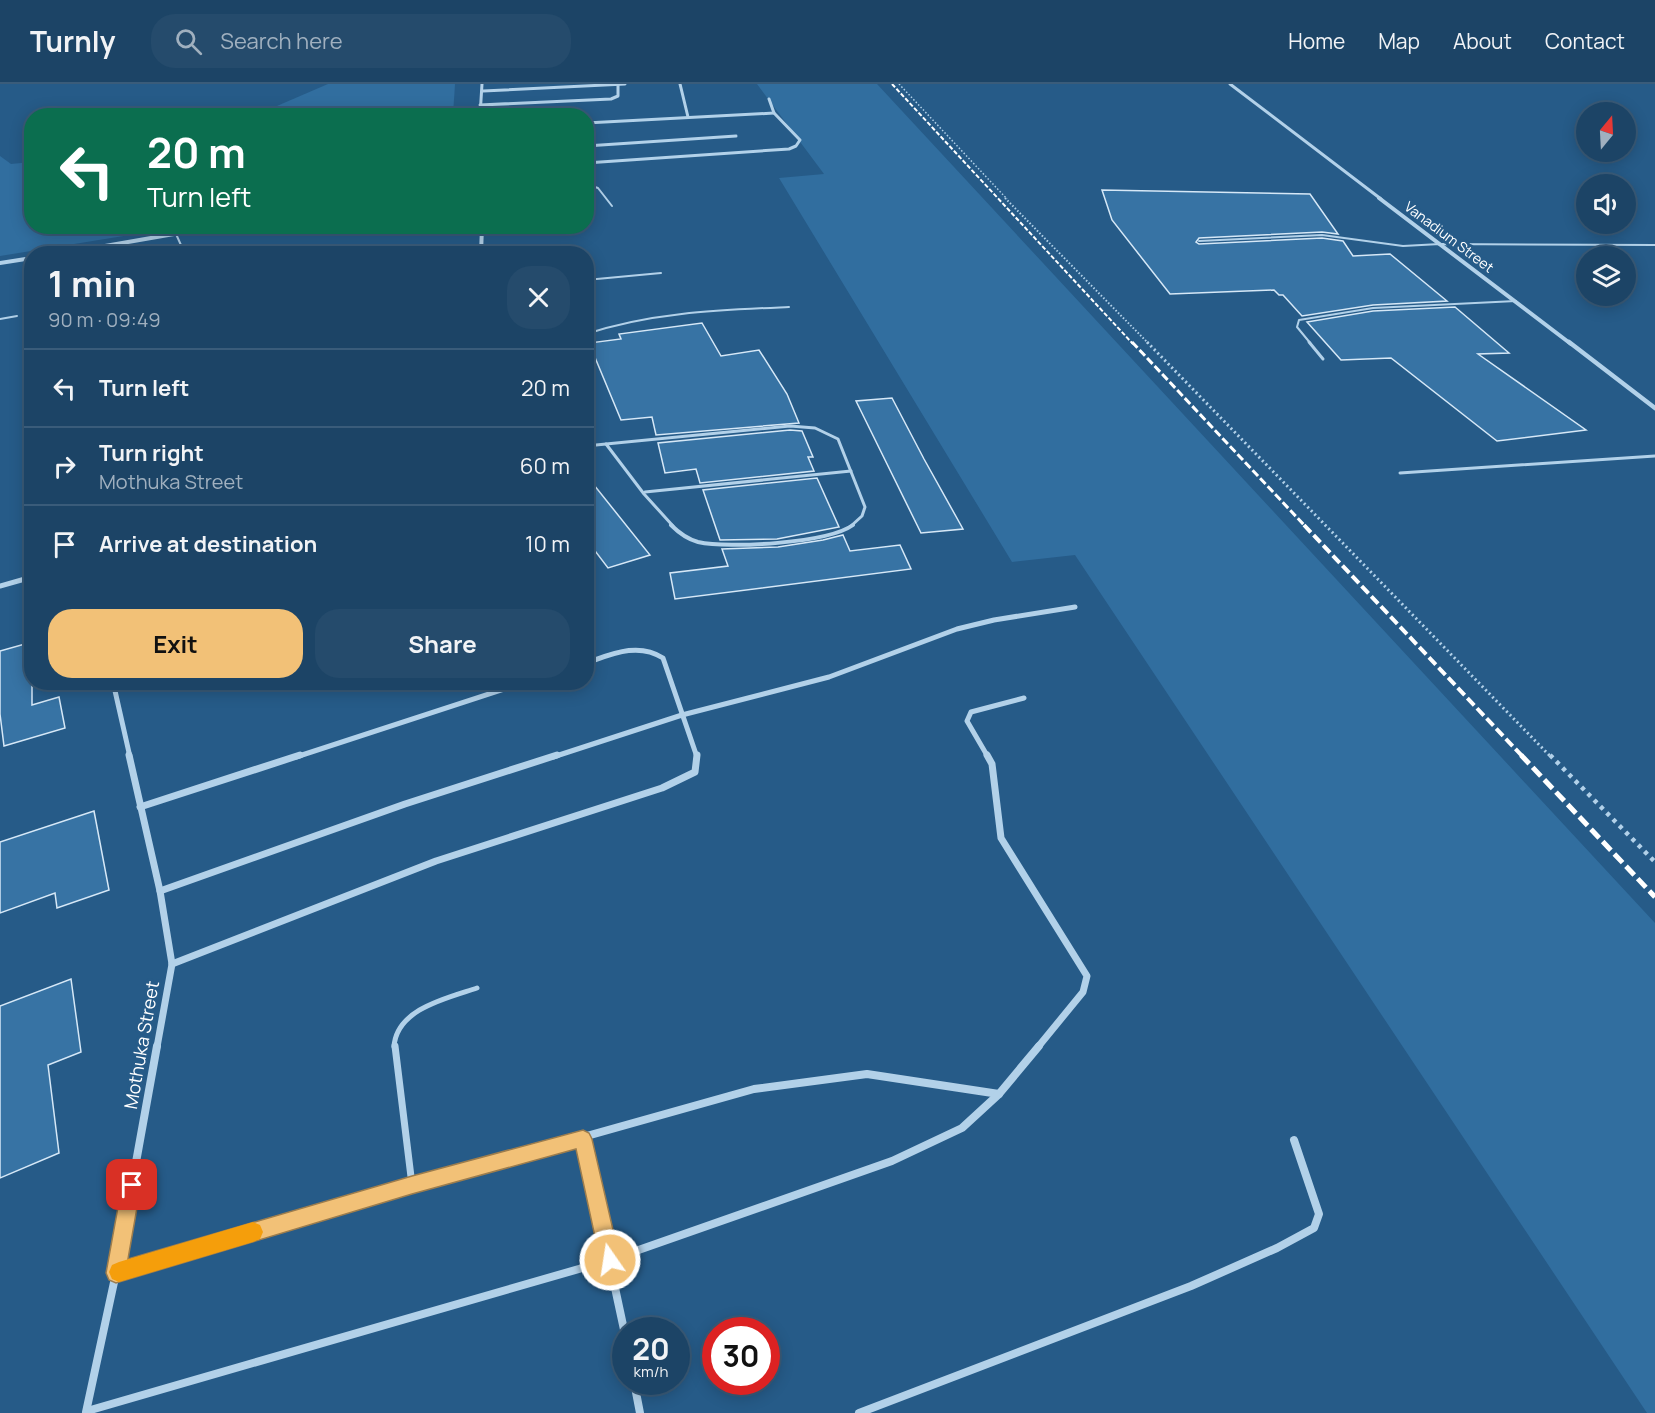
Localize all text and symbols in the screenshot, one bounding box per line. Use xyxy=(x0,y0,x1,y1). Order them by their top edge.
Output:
search box xyxy=(151,14,571,68)
text: Turnly xyxy=(30,22,115,60)
icon: search xyxy=(172,25,205,58)
text: Search here xyxy=(220,26,343,56)
text: Home xyxy=(1288,27,1345,55)
text: Map xyxy=(1378,27,1420,55)
text: About xyxy=(1453,27,1512,55)
text: Contact xyxy=(1545,27,1625,55)
north arrow xyxy=(1576,102,1636,162)
map controls xyxy=(1576,102,1636,306)
text: 20 m xyxy=(147,123,246,181)
icon: left xyxy=(48,132,126,210)
button: sound xyxy=(1576,174,1636,234)
text: Turn left xyxy=(147,178,251,215)
street label: Vanadium Street xyxy=(1401,197,1498,277)
button: layers xyxy=(1576,246,1636,306)
text: 1 min xyxy=(48,259,136,308)
button: close xyxy=(507,266,570,329)
text: 90 m · 09:49 xyxy=(48,306,161,333)
icon: left xyxy=(48,372,81,405)
text: Turn left xyxy=(99,373,189,403)
text: 20 m xyxy=(521,373,570,403)
text: Turn right xyxy=(99,438,204,468)
icon: right xyxy=(48,450,81,483)
text: 60 m xyxy=(520,451,570,481)
text: Mothuka Street xyxy=(99,468,243,495)
icon: arrive xyxy=(48,528,81,561)
text: Arrive at destination xyxy=(99,529,317,559)
text: 10 m xyxy=(525,529,570,559)
button: Exit xyxy=(48,609,303,678)
button: Share xyxy=(315,609,570,678)
street label: Mothuka Street xyxy=(118,979,164,1111)
pin xyxy=(106,1159,157,1210)
icon: arrive xyxy=(115,1168,148,1201)
position arrow xyxy=(578,1228,642,1292)
speed limit sign: 30 xyxy=(702,1317,780,1395)
text: 20 xyxy=(632,1328,670,1369)
text: km/h xyxy=(634,1361,668,1382)

